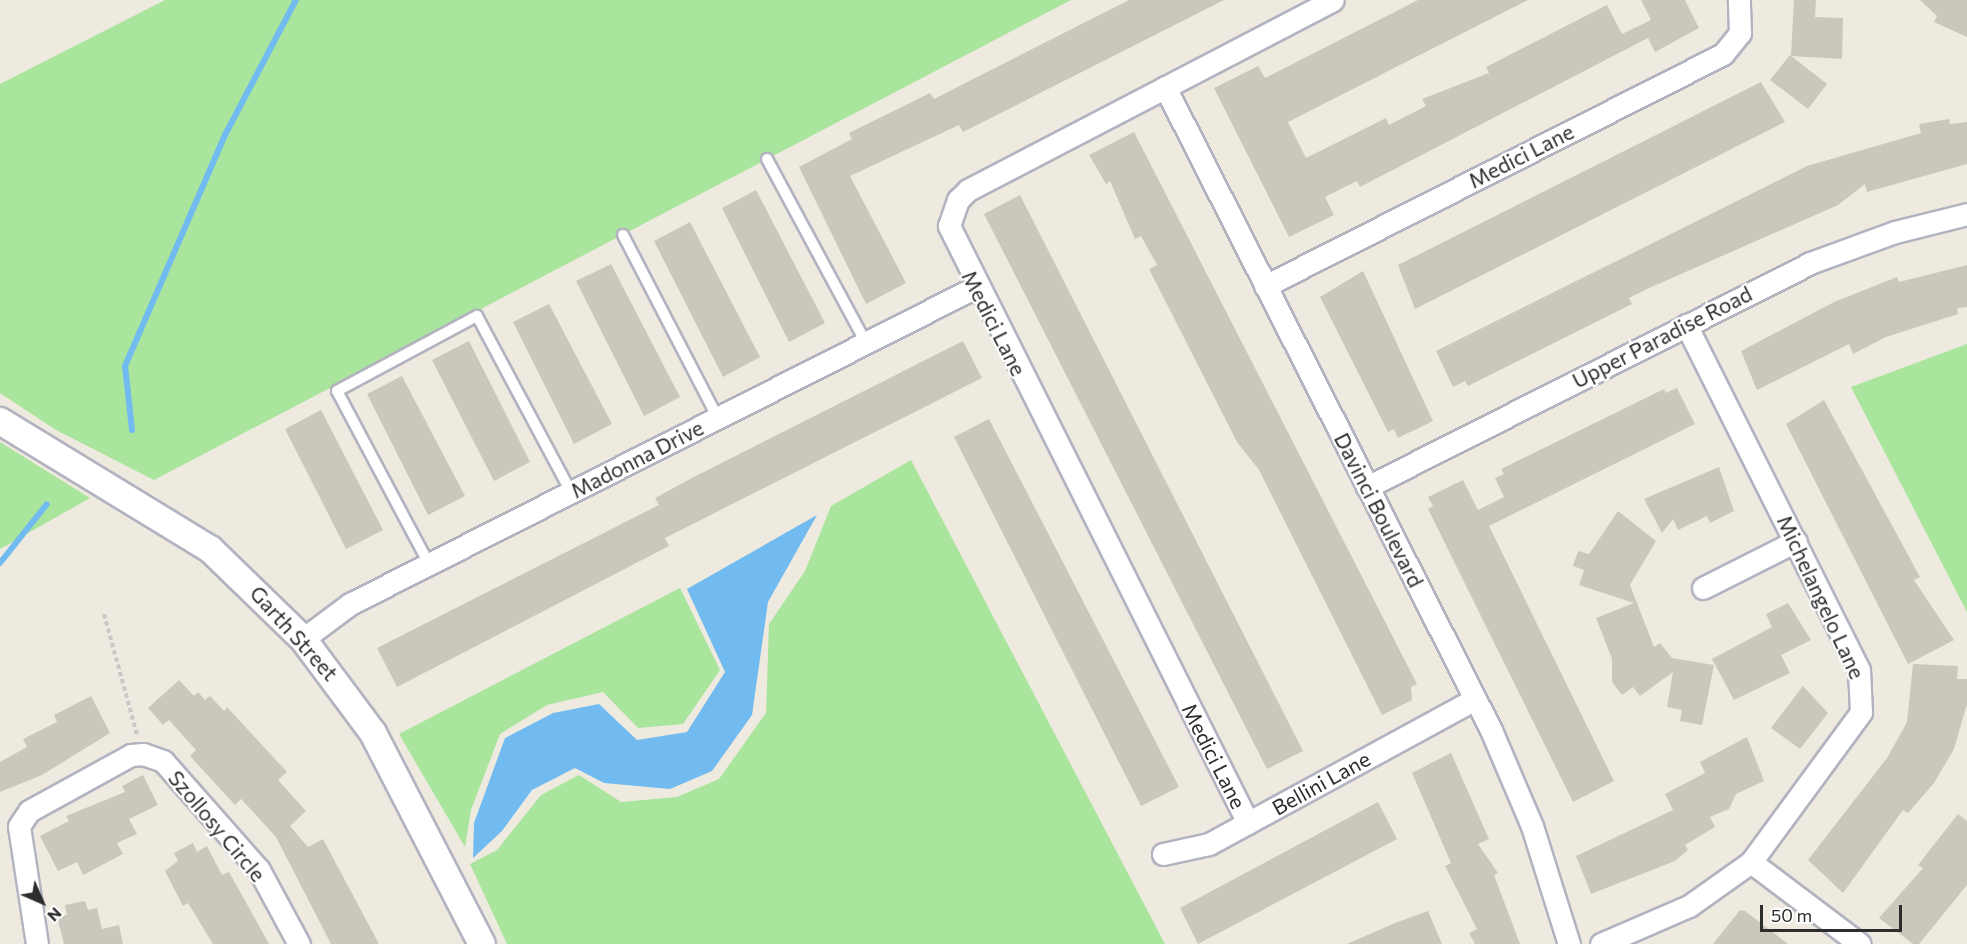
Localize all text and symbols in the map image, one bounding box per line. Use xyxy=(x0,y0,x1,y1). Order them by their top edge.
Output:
street label: Medici Lane xyxy=(1464,119,1578,193)
street label: Medici Lane xyxy=(957,266,1031,380)
street label: Upper Paradise Road xyxy=(1568,281,1756,393)
street label: Madonna Drive xyxy=(567,415,707,503)
street label: Davinci Boulevard xyxy=(1329,429,1429,591)
street label: Michelangelo Lane xyxy=(1772,511,1870,683)
street label: Garth Street xyxy=(245,580,343,686)
street label: Medici Lane xyxy=(1177,699,1251,813)
street label: Bellini Lane xyxy=(1268,746,1374,820)
street label: Szollosy Circle xyxy=(163,765,271,887)
north arrow xyxy=(12,872,72,932)
scale bar xyxy=(1763,893,1906,931)
text: N xyxy=(44,904,66,926)
text: 50 m xyxy=(1771,904,1812,926)

